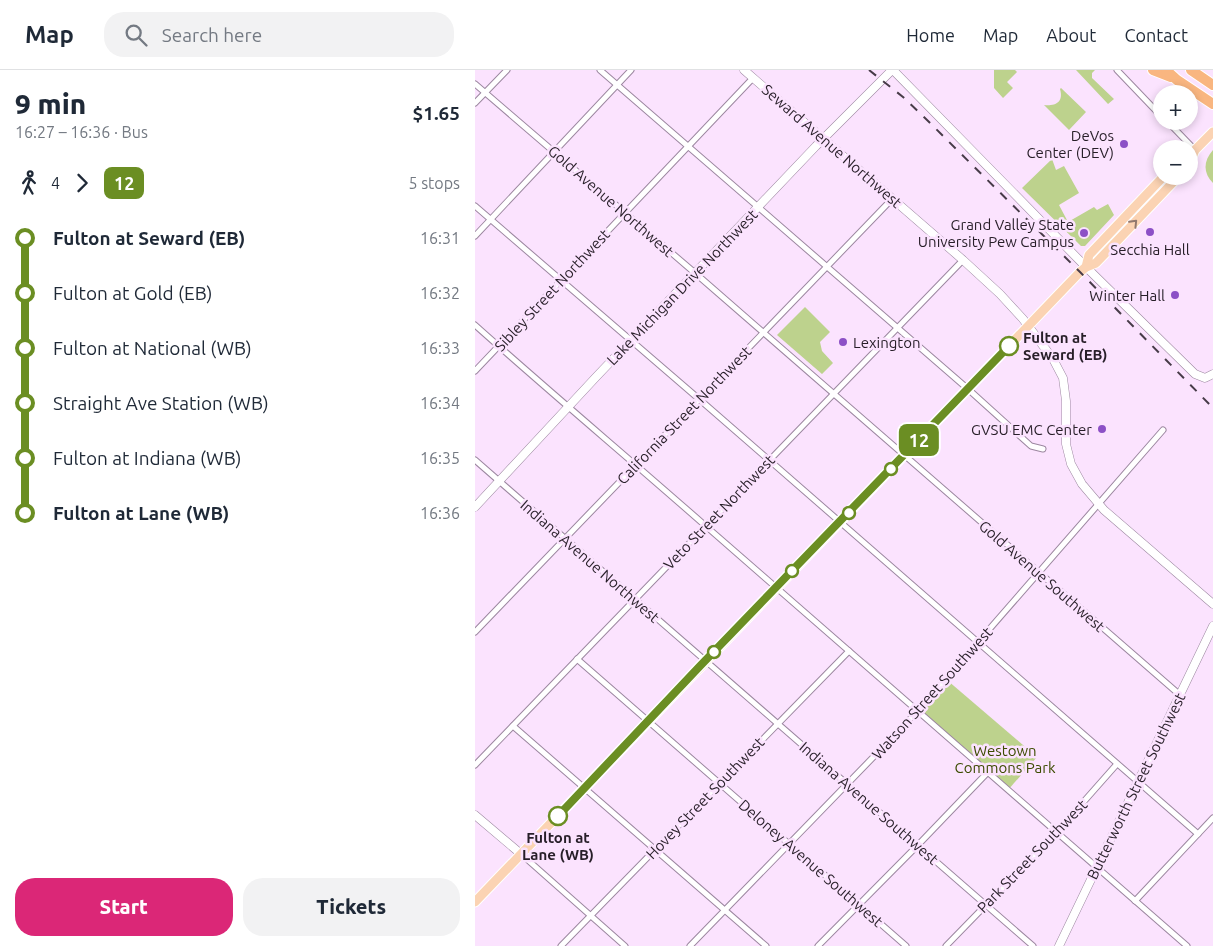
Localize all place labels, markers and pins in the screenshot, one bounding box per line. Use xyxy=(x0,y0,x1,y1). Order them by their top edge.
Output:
place label: DeVos Center (DEV) xyxy=(1026,127,1114,161)
marker: DeVos Center (DEV) xyxy=(1118,138,1130,150)
place label: Grand Valley State University Pew Campus xyxy=(918,216,1074,250)
marker: Secchia Hall xyxy=(1144,226,1156,238)
marker: Grand Valley State University Pew Campus xyxy=(1078,227,1090,239)
place label: Secchia Hall xyxy=(1110,241,1190,258)
place label: Winter Hall xyxy=(1089,287,1165,304)
marker: Winter Hall xyxy=(1169,289,1181,301)
place label: Fulton at Seward (EB) xyxy=(1023,329,1108,363)
place label: Lexington xyxy=(853,334,921,351)
marker: Lexington xyxy=(837,336,849,348)
marker: Fulton at Seward (EB) xyxy=(999,336,1019,356)
place label: GVSU EMC Center xyxy=(971,421,1092,438)
marker: GVSU EMC Center xyxy=(1096,423,1108,435)
unlabelled marker xyxy=(884,462,898,476)
unlabelled marker xyxy=(842,506,856,520)
unlabelled marker xyxy=(785,564,799,578)
unlabelled marker xyxy=(707,645,721,659)
marker: Fulton at Lane (WB) xyxy=(548,806,568,826)
place label: Fulton at Lane (WB) xyxy=(522,829,594,863)

